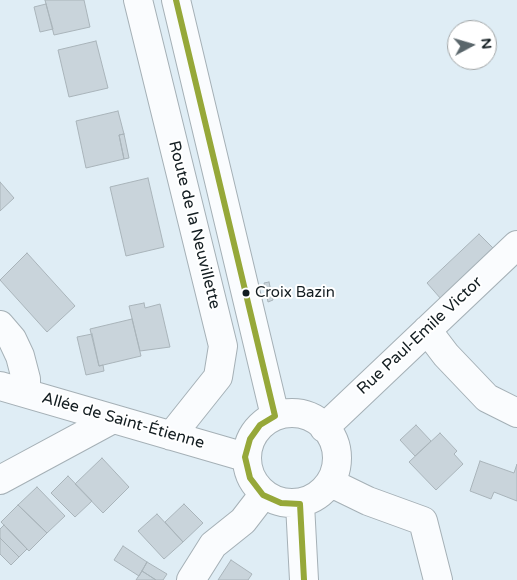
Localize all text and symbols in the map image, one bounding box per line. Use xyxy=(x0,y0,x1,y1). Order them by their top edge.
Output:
north arrow xyxy=(447,20,497,70)
text: N xyxy=(477,37,495,50)
street label: Route de la Neuvillette xyxy=(164,139,224,311)
street label: Rue Paul-Emile Victor xyxy=(353,273,487,399)
place label: Croix Bazin xyxy=(255,284,335,302)
marker: Croix Bazin xyxy=(241,288,251,298)
street label: Allée de Saint-Étienne xyxy=(40,389,206,453)

